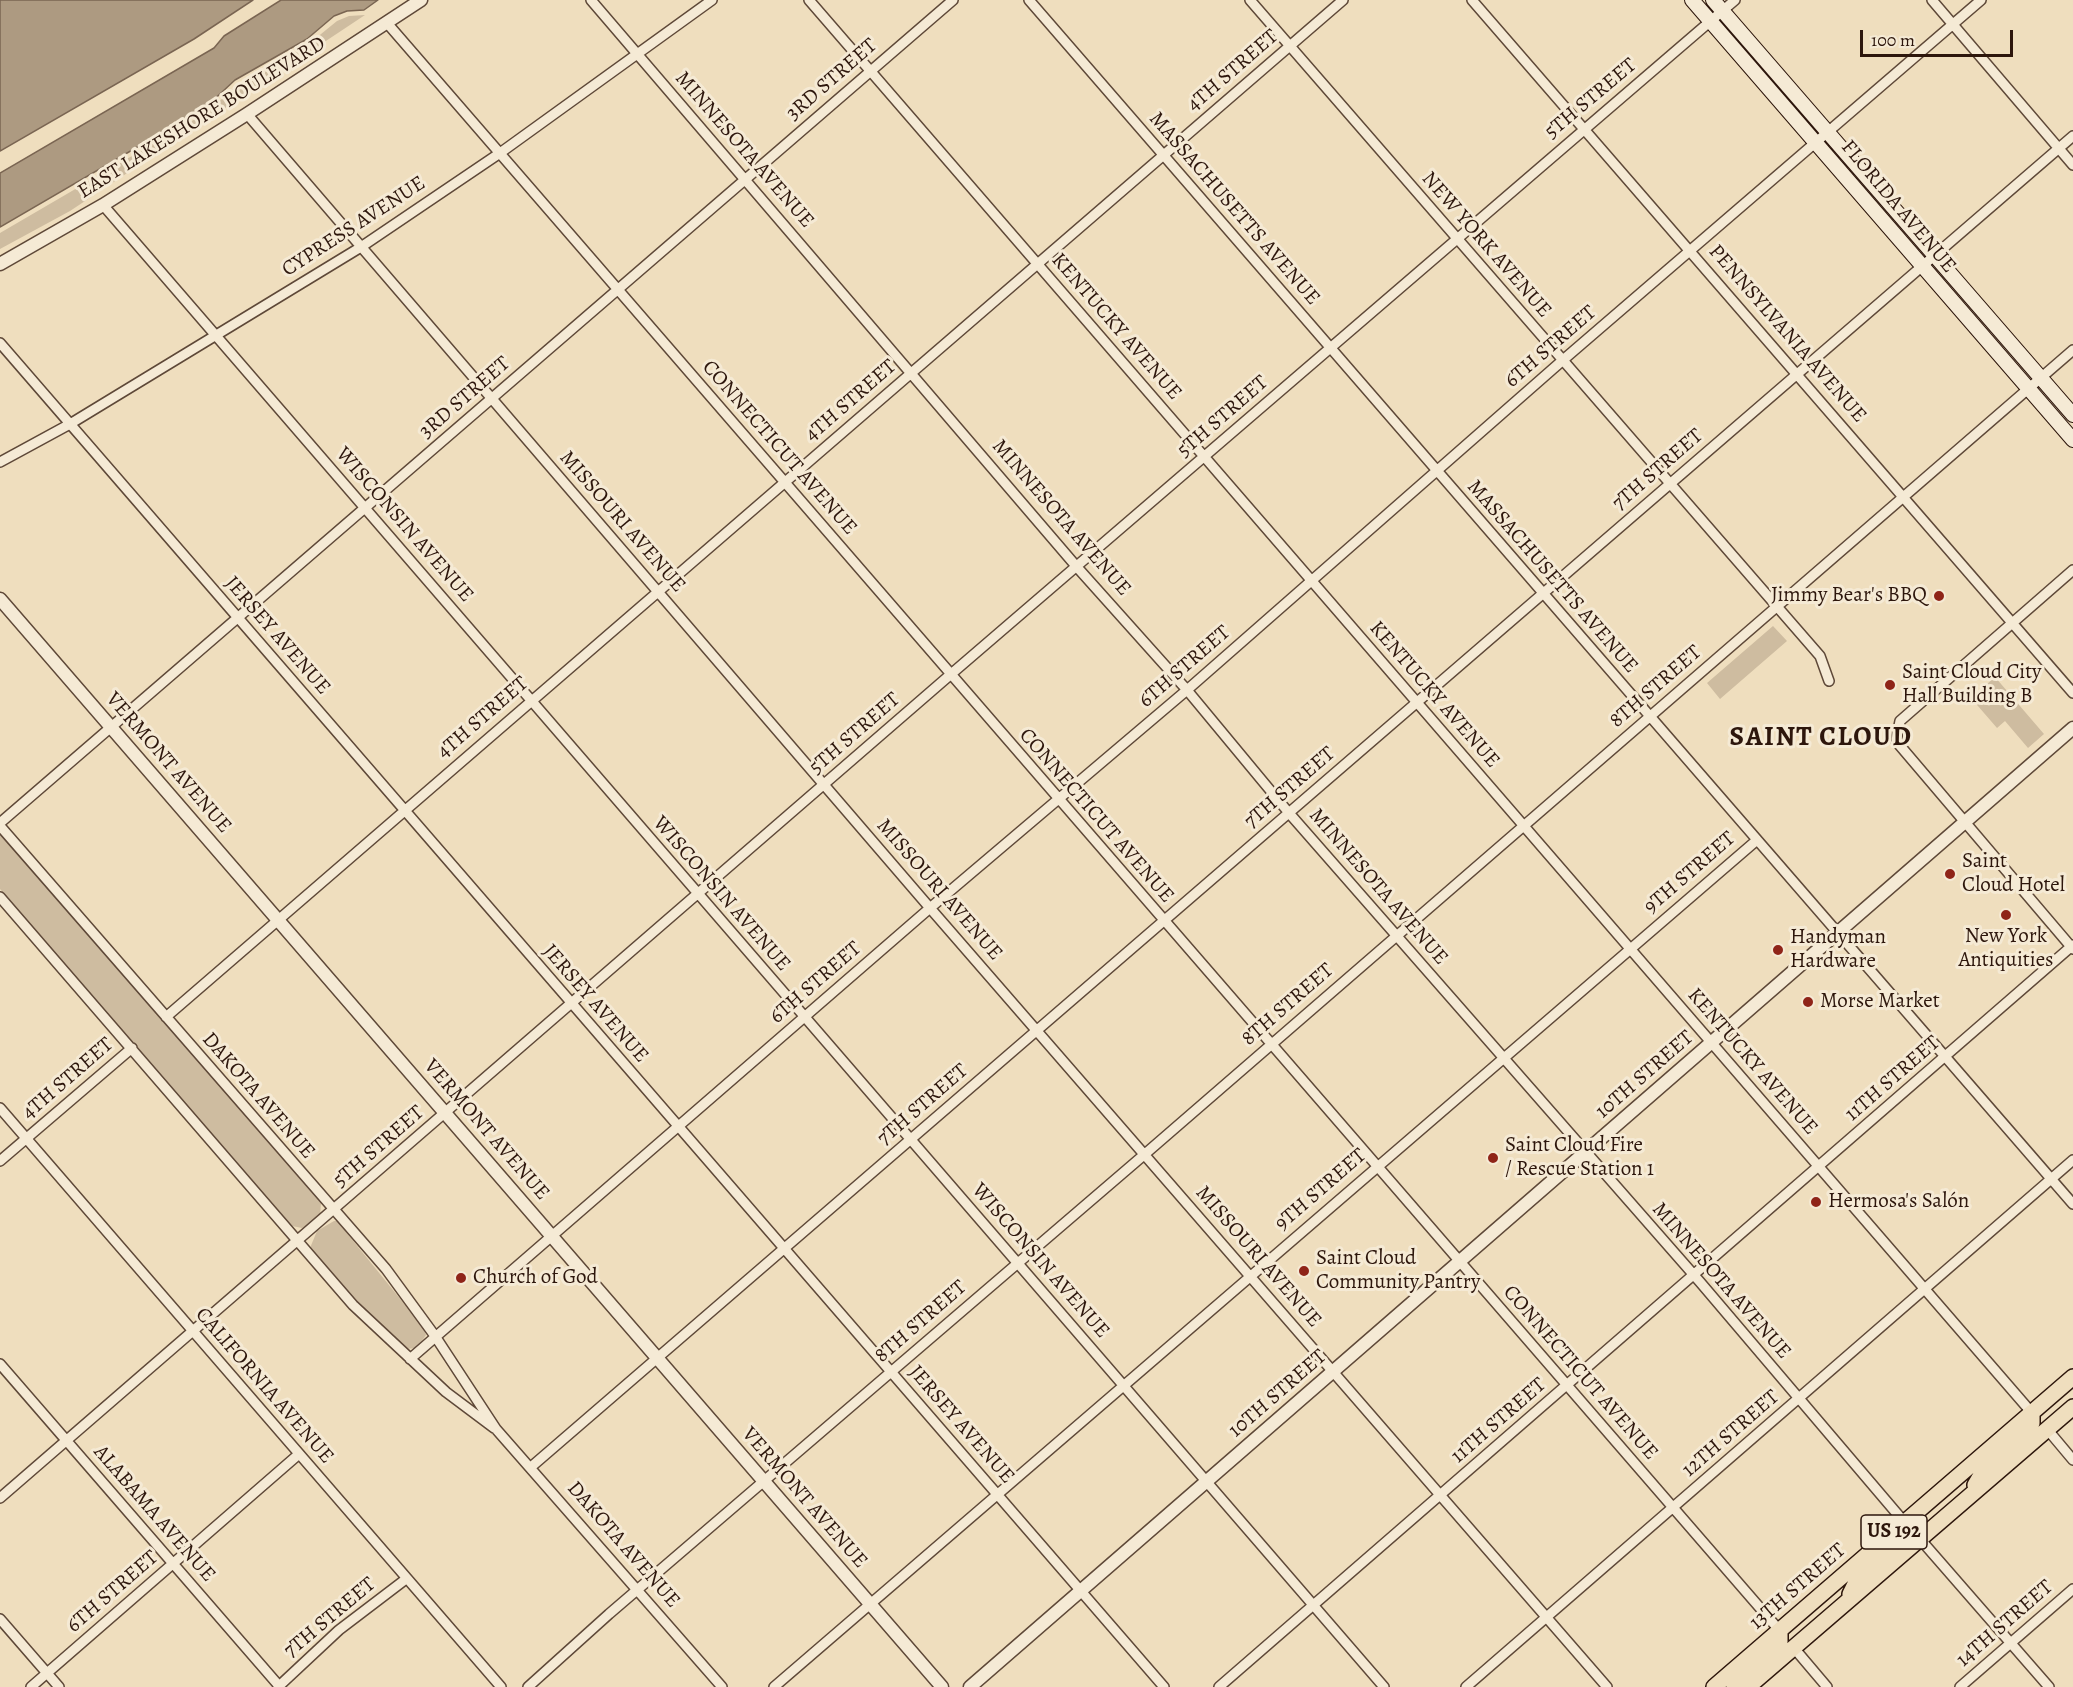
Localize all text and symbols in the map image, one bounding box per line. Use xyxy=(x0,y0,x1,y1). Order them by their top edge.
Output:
scale bar xyxy=(1863,18,2016,56)
street label: 4TH STREET xyxy=(1182,25,1284,117)
text: 100 m xyxy=(1871,28,1915,52)
street label: EAST LAKESHORE BOULEVARD xyxy=(74,31,330,205)
street label: 3RD STREET xyxy=(781,34,883,126)
street label: 5TH STREET xyxy=(1540,53,1642,145)
street label: MINNESOTA AVENUE xyxy=(669,67,819,233)
street label: MASSACHUSETTS AVENUE xyxy=(1143,107,1325,311)
street label: FLORIDA AVENUE xyxy=(1835,135,1961,279)
street label: NEW YORK AVENUE xyxy=(1416,167,1556,323)
street label: CYPRESS AVENUE xyxy=(277,171,431,283)
street label: PENNSYLVANIA AVENUE xyxy=(1703,240,1871,428)
street label: KENTUCKY AVENUE xyxy=(1045,248,1187,406)
street label: 6TH STREET xyxy=(1500,300,1602,394)
street label: 3RD STREET xyxy=(414,352,516,444)
street label: CONNECTICUT AVENUE xyxy=(696,355,862,541)
street label: 4TH STREET xyxy=(800,355,902,447)
street label: 5TH STREET xyxy=(1172,371,1274,463)
street label: 7TH STREET xyxy=(1607,424,1709,516)
street label: MINNESOTA AVENUE xyxy=(986,435,1136,601)
street label: WISCONSIN AVENUE xyxy=(330,442,478,608)
street label: MISSOURI AVENUE xyxy=(554,446,690,598)
street label: MASSACHUSETTS AVENUE xyxy=(1461,475,1643,679)
street label: JERSEY AVENUE xyxy=(219,572,335,700)
place label: Jimmy Bear's BBQ xyxy=(1771,583,1927,609)
marker: Jimmy Bear's BBQ xyxy=(1932,589,1946,603)
street label: KENTUCKY AVENUE xyxy=(1363,616,1505,774)
street label: 6TH STREET xyxy=(1134,620,1236,714)
street label: 8TH STREET xyxy=(1605,640,1707,734)
place label: Saint Cloud City Hall Building B xyxy=(1902,660,2041,710)
street label: 4TH STREET xyxy=(432,672,534,764)
marker: Saint Cloud City Hall Building B xyxy=(1883,678,1897,692)
street label: VERMONT AVENUE xyxy=(100,687,236,839)
street label: 5TH STREET xyxy=(804,688,906,780)
district label: SAINT CLOUD xyxy=(1730,722,1912,754)
street label: CONNECTICUT AVENUE xyxy=(1013,723,1179,909)
street label: 7TH STREET xyxy=(1239,742,1341,834)
street label: MINNESOTA AVENUE xyxy=(1303,804,1453,970)
street label: WISCONSIN AVENUE xyxy=(647,811,795,977)
street label: MISSOURI AVENUE xyxy=(871,814,1007,966)
street label: 9TH STREET xyxy=(1639,827,1741,919)
place label: Saint Cloud Hotel xyxy=(1962,849,2065,899)
marker: Saint Cloud Hotel xyxy=(1943,867,1957,881)
marker: New York Antiquities xyxy=(1999,908,2013,922)
place label: New York Antiquities xyxy=(1958,924,2054,974)
place label: Handyman Hardware xyxy=(1790,925,1886,975)
street label: 6TH STREET xyxy=(765,936,867,1030)
street label: JERSEY AVENUE xyxy=(537,940,653,1068)
marker: Handyman Hardware xyxy=(1771,943,1785,957)
street label: 8TH STREET xyxy=(1237,958,1339,1052)
street label: KENTUCKY AVENUE xyxy=(1681,983,1823,1141)
place label: Morse Market xyxy=(1820,989,1940,1015)
marker: Morse Market xyxy=(1801,995,1815,1009)
street label: 10TH STREET xyxy=(1591,1026,1699,1124)
street label: DAKOTA AVENUE xyxy=(196,1027,320,1165)
street label: 11TH STREET xyxy=(1840,1031,1946,1127)
street label: 4TH STREET xyxy=(17,1033,119,1125)
street label: VERMONT AVENUE xyxy=(418,1054,554,1206)
street label: 7TH STREET xyxy=(872,1059,974,1151)
street label: 5TH STREET xyxy=(328,1101,430,1193)
place label: Saint Cloud Fire / Rescue Station 1 xyxy=(1505,1133,1654,1183)
street label: 9TH STREET xyxy=(1270,1144,1372,1236)
marker: Saint Cloud Fire / Rescue Station 1 xyxy=(1486,1151,1500,1165)
street label: WISCONSIN AVENUE xyxy=(966,1178,1114,1344)
street label: MISSOURI AVENUE xyxy=(1190,1181,1326,1333)
place label: Hermosa's Salón xyxy=(1828,1189,1969,1215)
marker: Hermosa's Salón xyxy=(1809,1195,1823,1209)
street label: MINNESOTA AVENUE xyxy=(1646,1198,1796,1364)
place label: Saint Cloud Community Pantry xyxy=(1316,1246,1480,1296)
marker: Saint Cloud Community Pantry xyxy=(1297,1264,1311,1278)
place label: Church of God xyxy=(473,1265,598,1291)
marker: Church of God xyxy=(454,1271,468,1285)
street label: 8TH STREET xyxy=(870,1275,972,1369)
street label: CONNECTICUT AVENUE xyxy=(1497,1280,1663,1466)
street label: CALIFORNIA AVENUE xyxy=(189,1303,339,1469)
street label: 10TH STREET xyxy=(1224,1345,1332,1443)
street label: JERSEY AVENUE xyxy=(903,1361,1019,1489)
street label: 11TH STREET xyxy=(1446,1373,1552,1469)
street label: 12TH STREET xyxy=(1677,1385,1785,1483)
street label: VERMONT AVENUE xyxy=(736,1422,872,1574)
street label: ALABAMA AVENUE xyxy=(88,1440,220,1588)
street label: DAKOTA AVENUE xyxy=(561,1476,685,1614)
road number: US 192 xyxy=(1861,1515,1927,1549)
street label: 13TH STREET xyxy=(1745,1538,1851,1636)
street label: 6TH STREET xyxy=(62,1545,164,1639)
street label: 7TH STREET xyxy=(279,1572,381,1664)
street label: 14TH STREET xyxy=(1952,1575,2058,1673)

